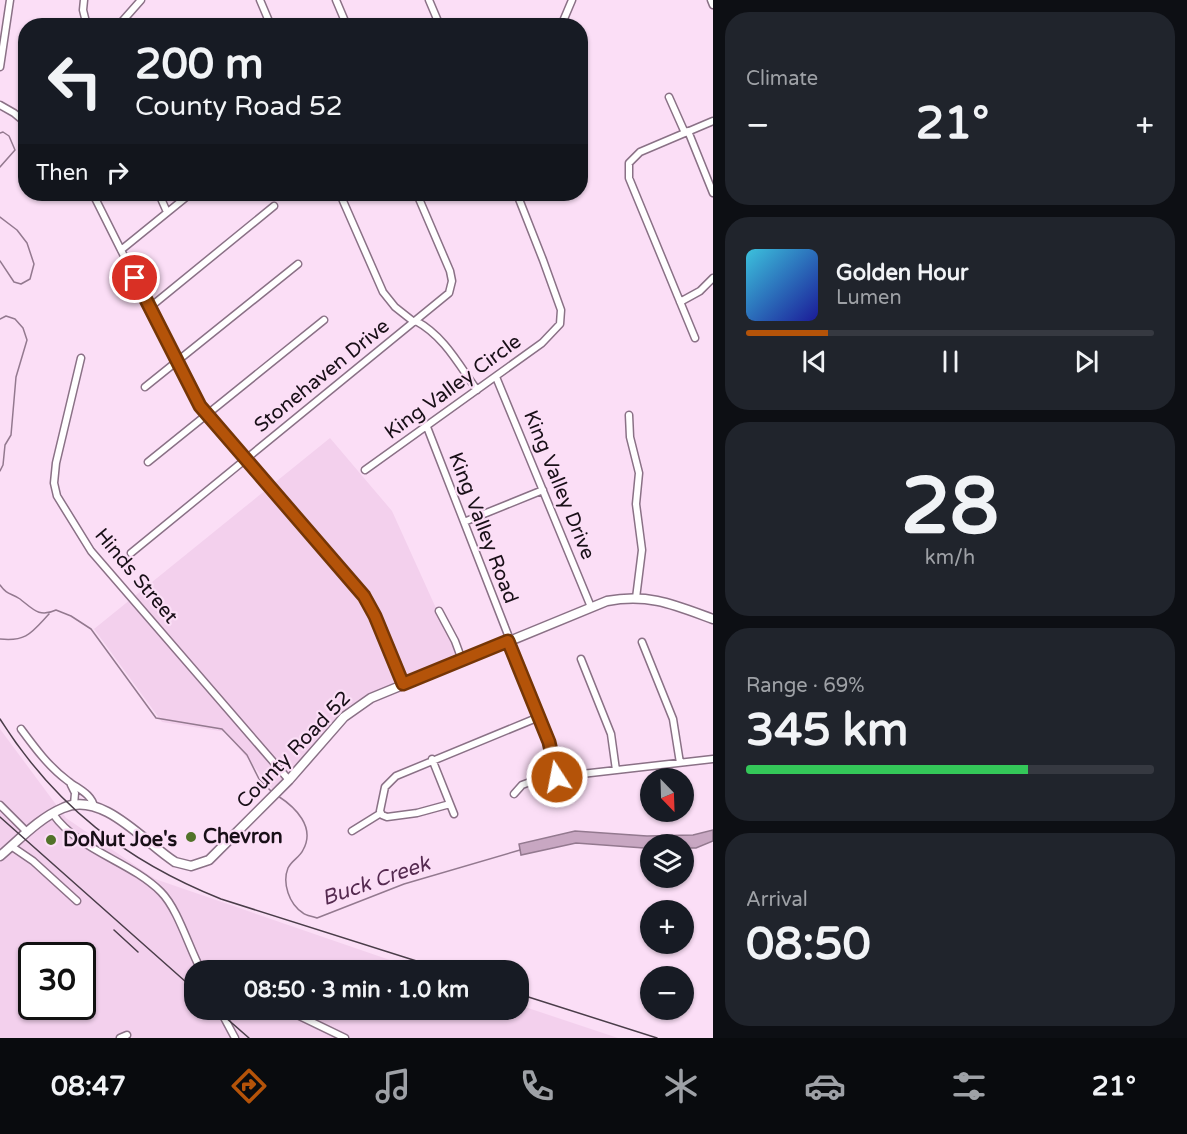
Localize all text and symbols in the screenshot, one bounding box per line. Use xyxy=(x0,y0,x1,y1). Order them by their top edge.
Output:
text: 200 m xyxy=(135,39,264,90)
icon: left xyxy=(36,42,114,120)
text: Climate xyxy=(746,67,818,91)
text: County Road 52 xyxy=(135,90,343,123)
text: 21° xyxy=(916,97,989,151)
text: − xyxy=(746,106,770,145)
text: + xyxy=(1135,106,1154,145)
icon: right xyxy=(101,156,134,189)
text: Then xyxy=(36,160,89,186)
pin xyxy=(109,252,160,303)
text: Golden Hour xyxy=(836,260,968,286)
icon: arrive xyxy=(118,261,151,294)
text: Lumen xyxy=(836,286,902,310)
street label: Stonehaven Drive xyxy=(250,314,394,438)
street label: King Valley Circle xyxy=(380,329,526,445)
icon: previous xyxy=(798,345,831,378)
icon: pause xyxy=(934,345,967,378)
icon: next xyxy=(1070,345,1103,378)
street label: King Valley Drive xyxy=(518,407,600,563)
street label: King Valley Road xyxy=(443,449,523,607)
text: 28 xyxy=(901,460,999,554)
street label: Hinds Street xyxy=(89,524,183,629)
text: km/h xyxy=(925,546,975,570)
text: Range · 69% xyxy=(746,674,865,698)
street label: County Road 52 xyxy=(232,686,356,814)
text: 345 km xyxy=(746,704,908,758)
position arrow xyxy=(525,745,589,809)
north arrow xyxy=(640,768,694,822)
map controls xyxy=(640,768,694,1020)
place label: Chevron xyxy=(203,825,283,849)
place label: DoNut Joe's xyxy=(63,828,178,852)
marker: Chevron xyxy=(184,830,198,844)
marker: DoNut Joe's xyxy=(44,833,58,847)
button: layers xyxy=(640,834,694,888)
water label: Buck Creek xyxy=(319,850,435,911)
text: Arrival xyxy=(746,888,808,912)
button: + xyxy=(640,900,694,954)
text: 08:50 xyxy=(746,918,871,972)
speed limit sign: 30 xyxy=(18,942,96,1020)
button: − xyxy=(640,966,694,1020)
text: 08:50 · 3 min · 1.0 km xyxy=(244,977,469,1003)
icon: directions xyxy=(228,1065,270,1107)
icon: music xyxy=(372,1065,414,1107)
icon: phone xyxy=(516,1065,558,1107)
icon: climate xyxy=(660,1065,702,1107)
icon: car xyxy=(804,1065,846,1107)
icon: filters xyxy=(948,1065,990,1107)
text: 08:47 xyxy=(51,1070,126,1103)
text: 21° xyxy=(1092,1070,1136,1103)

